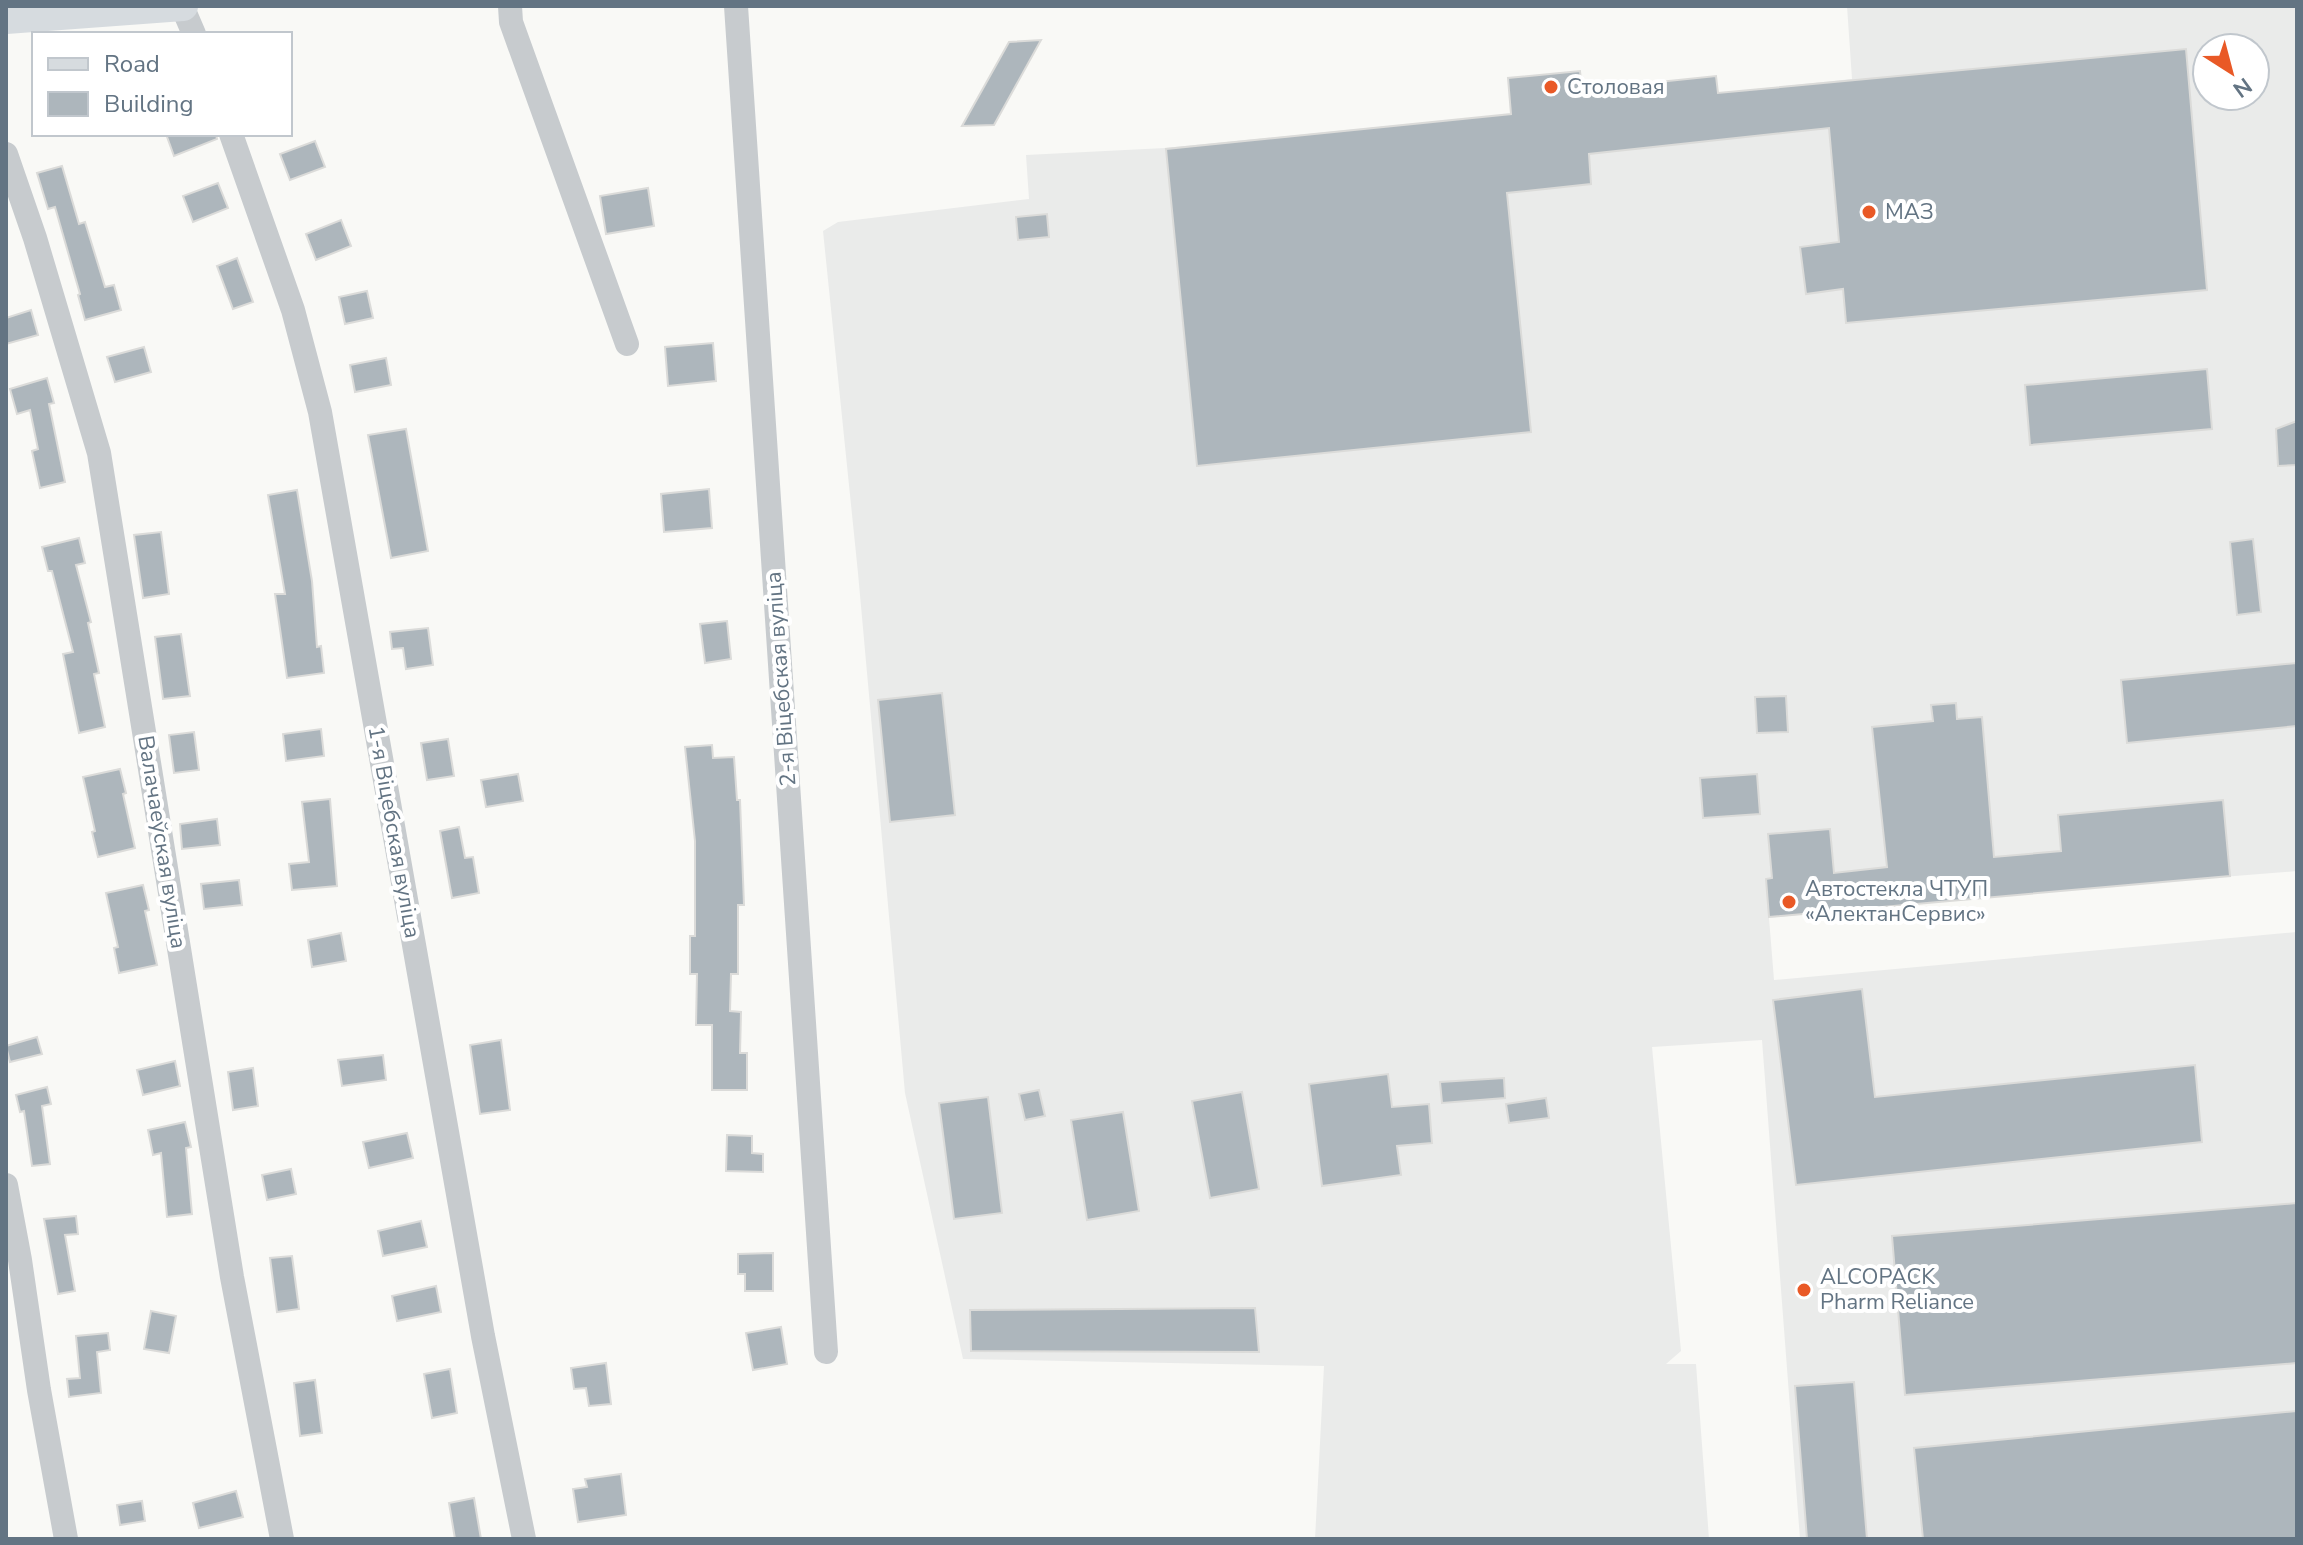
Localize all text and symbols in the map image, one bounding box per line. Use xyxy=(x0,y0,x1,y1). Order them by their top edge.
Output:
legend xyxy=(32,32,292,136)
north arrow xyxy=(2191,32,2271,112)
text: Road xyxy=(104,48,160,80)
text: N xyxy=(2227,70,2258,104)
place label: Столовая xyxy=(1567,72,1665,102)
marker: Столовая xyxy=(1542,78,1560,96)
text: Building xyxy=(104,88,194,120)
place label: МАЗ xyxy=(1885,197,1934,227)
marker: МАЗ xyxy=(1860,203,1878,221)
street label: 2-я Віцебская вуліца xyxy=(759,571,803,787)
street label: 1-я Віцебская вуліца xyxy=(361,724,427,940)
street label: Валачаеўская вуліца xyxy=(130,733,194,951)
place label: Автостекла ЧТУП «АлектанСервис» xyxy=(1805,874,1988,929)
marker: Автостекла ЧТУП «АлектанСервис» xyxy=(1780,893,1798,911)
place label: ALCOPACK Pharm Reliance xyxy=(1820,1262,1974,1317)
marker: ALCOPACK Pharm Reliance xyxy=(1795,1281,1813,1299)

